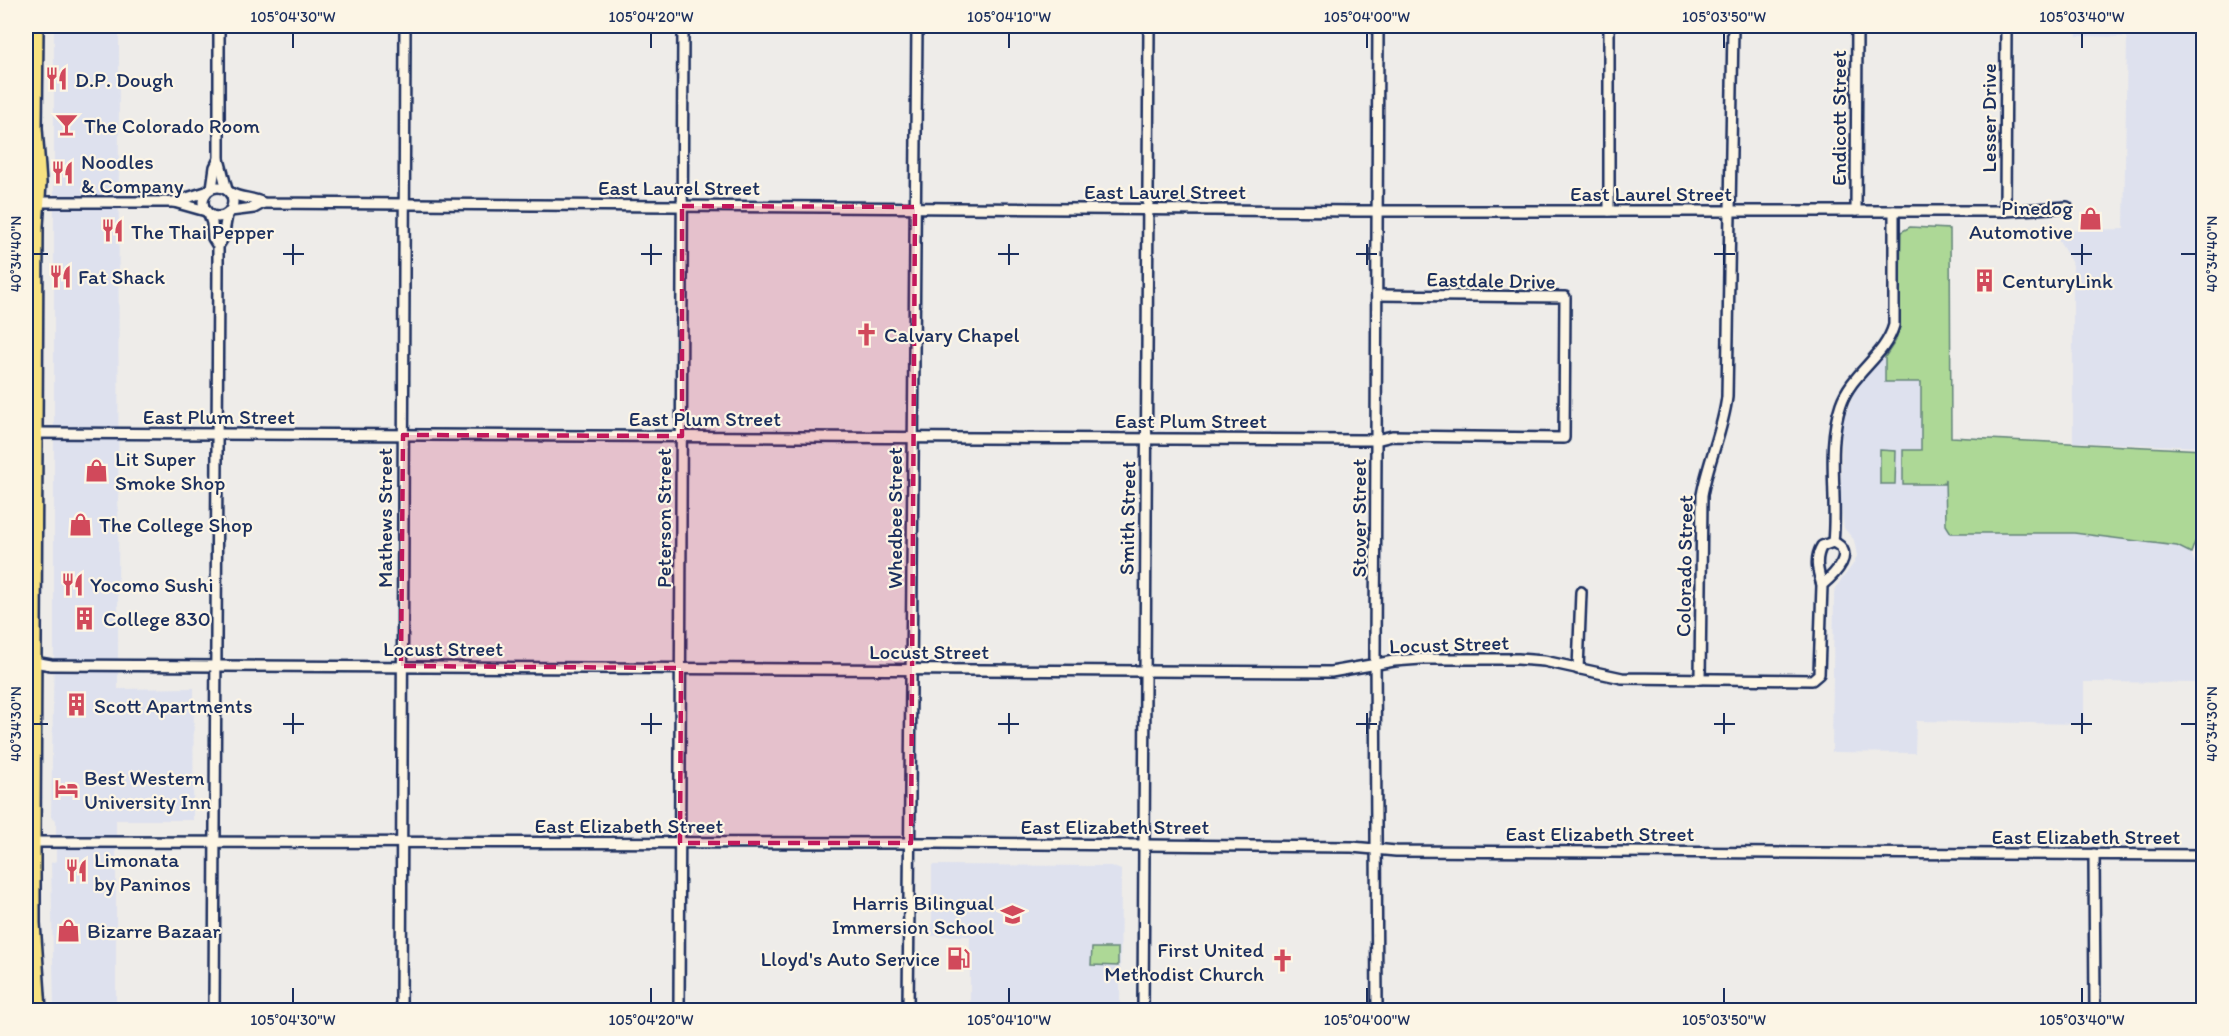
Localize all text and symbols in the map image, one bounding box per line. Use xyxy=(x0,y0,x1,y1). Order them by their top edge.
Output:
text: 105°04'30"W xyxy=(250,8,336,26)
text: 105°04'20"W xyxy=(609,8,694,26)
text: 105°04'10"W xyxy=(967,8,1051,26)
text: 105°04'00"W xyxy=(1324,8,1410,26)
text: 105°03'50"W xyxy=(1682,8,1766,26)
text: 105°03'40"W xyxy=(2039,8,2125,26)
street label: Endicott Street xyxy=(1826,50,1851,186)
street label: Lesser Drive xyxy=(1976,63,2001,173)
restaurant icon: D.P. Dough xyxy=(44,66,70,92)
place label: D.P. Dough xyxy=(75,67,174,92)
bar icon: The Colorado Room xyxy=(53,112,79,138)
place label: The Colorado Room xyxy=(84,113,260,138)
place label: Noodles & Company xyxy=(81,149,184,198)
restaurant icon: Noodles & Company xyxy=(50,160,76,186)
street label: East Laurel Street xyxy=(598,175,760,200)
street label: East Laurel Street xyxy=(1084,179,1246,204)
street label: East Laurel Street xyxy=(1570,181,1732,206)
place label: Pinedog Automotive xyxy=(1969,195,2073,244)
shop icon: Pinedog Automotive xyxy=(2078,206,2104,232)
text: 40°34'40"N xyxy=(7,216,25,292)
text: 40°34'40"N xyxy=(2203,216,2221,292)
restaurant icon: The Thai Pepper xyxy=(100,218,126,244)
place label: The Thai Pepper xyxy=(131,219,274,244)
restaurant icon: Fat Shack xyxy=(47,263,73,289)
place label: Fat Shack xyxy=(78,264,165,289)
street label: Eastdale Drive xyxy=(1426,266,1556,294)
building icon: CenturyLink xyxy=(1971,267,1997,293)
place label: CenturyLink xyxy=(2002,268,2113,293)
church icon: Calvary Chapel xyxy=(853,321,879,347)
place label: Calvary Chapel xyxy=(884,322,1020,347)
street label: East Plum Street xyxy=(143,404,295,429)
street label: East Plum Street xyxy=(629,406,781,431)
street label: East Plum Street xyxy=(1115,408,1267,433)
place label: Lit Super Smoke Shop xyxy=(115,446,225,495)
street label: Whedbee Street xyxy=(882,447,907,589)
street label: Mathews Street xyxy=(372,448,397,588)
street label: Peterson Street xyxy=(651,448,676,588)
shop icon: Lit Super Smoke Shop xyxy=(84,457,110,483)
street label: Stover Street xyxy=(1346,458,1371,577)
street label: Smith Street xyxy=(1114,461,1140,575)
street label: Colorado Street xyxy=(1670,495,1698,637)
shop icon: The College Shop xyxy=(68,511,94,537)
place label: The College Shop xyxy=(99,512,253,537)
restaurant icon: Yocomo Sushi xyxy=(59,571,85,597)
place label: Yocomo Sushi xyxy=(90,572,214,597)
building icon: College 830 xyxy=(72,605,98,631)
place label: College 830 xyxy=(103,606,211,631)
street label: Locust Street xyxy=(1389,629,1510,659)
street label: Locust Street xyxy=(383,636,503,661)
street label: Locust Street xyxy=(869,639,989,664)
text: 40°34'30"N xyxy=(7,686,25,762)
text: 40°34'30"N xyxy=(2203,686,2221,762)
building icon: Scott Apartments xyxy=(63,692,89,718)
place label: Scott Apartments xyxy=(94,693,253,718)
place label: Best Western University Inn xyxy=(84,765,211,814)
hotel icon: Best Western University Inn xyxy=(53,776,79,802)
street label: East Elizabeth Street xyxy=(535,813,724,838)
street label: East Elizabeth Street xyxy=(1021,814,1210,839)
street label: East Elizabeth Street xyxy=(1506,821,1695,846)
street label: East Elizabeth Street xyxy=(1992,824,2181,849)
place label: Limonata by Paninos xyxy=(94,847,191,896)
restaurant icon: Limonata by Paninos xyxy=(63,858,89,884)
place label: Harris Bilingual Immersion School xyxy=(832,890,994,939)
school or university icon: Harris Bilingual Immersion School xyxy=(999,901,1025,927)
shop icon: Bizarre Bazaar xyxy=(56,917,82,943)
place label: Bizarre Bazaar xyxy=(87,918,221,943)
place label: First United Methodist Church xyxy=(1104,937,1265,986)
fuel station icon: Lloyd's Auto Service xyxy=(945,945,971,971)
place label: Lloyd's Auto Service xyxy=(760,946,940,971)
church icon: First United Methodist Church xyxy=(1269,948,1295,974)
text: 105°04'30"W xyxy=(250,1011,336,1029)
text: 105°04'20"W xyxy=(609,1011,694,1029)
text: 105°04'10"W xyxy=(967,1011,1051,1029)
text: 105°04'00"W xyxy=(1324,1011,1410,1029)
text: 105°03'50"W xyxy=(1682,1011,1766,1029)
text: 105°03'40"W xyxy=(2039,1011,2125,1029)

